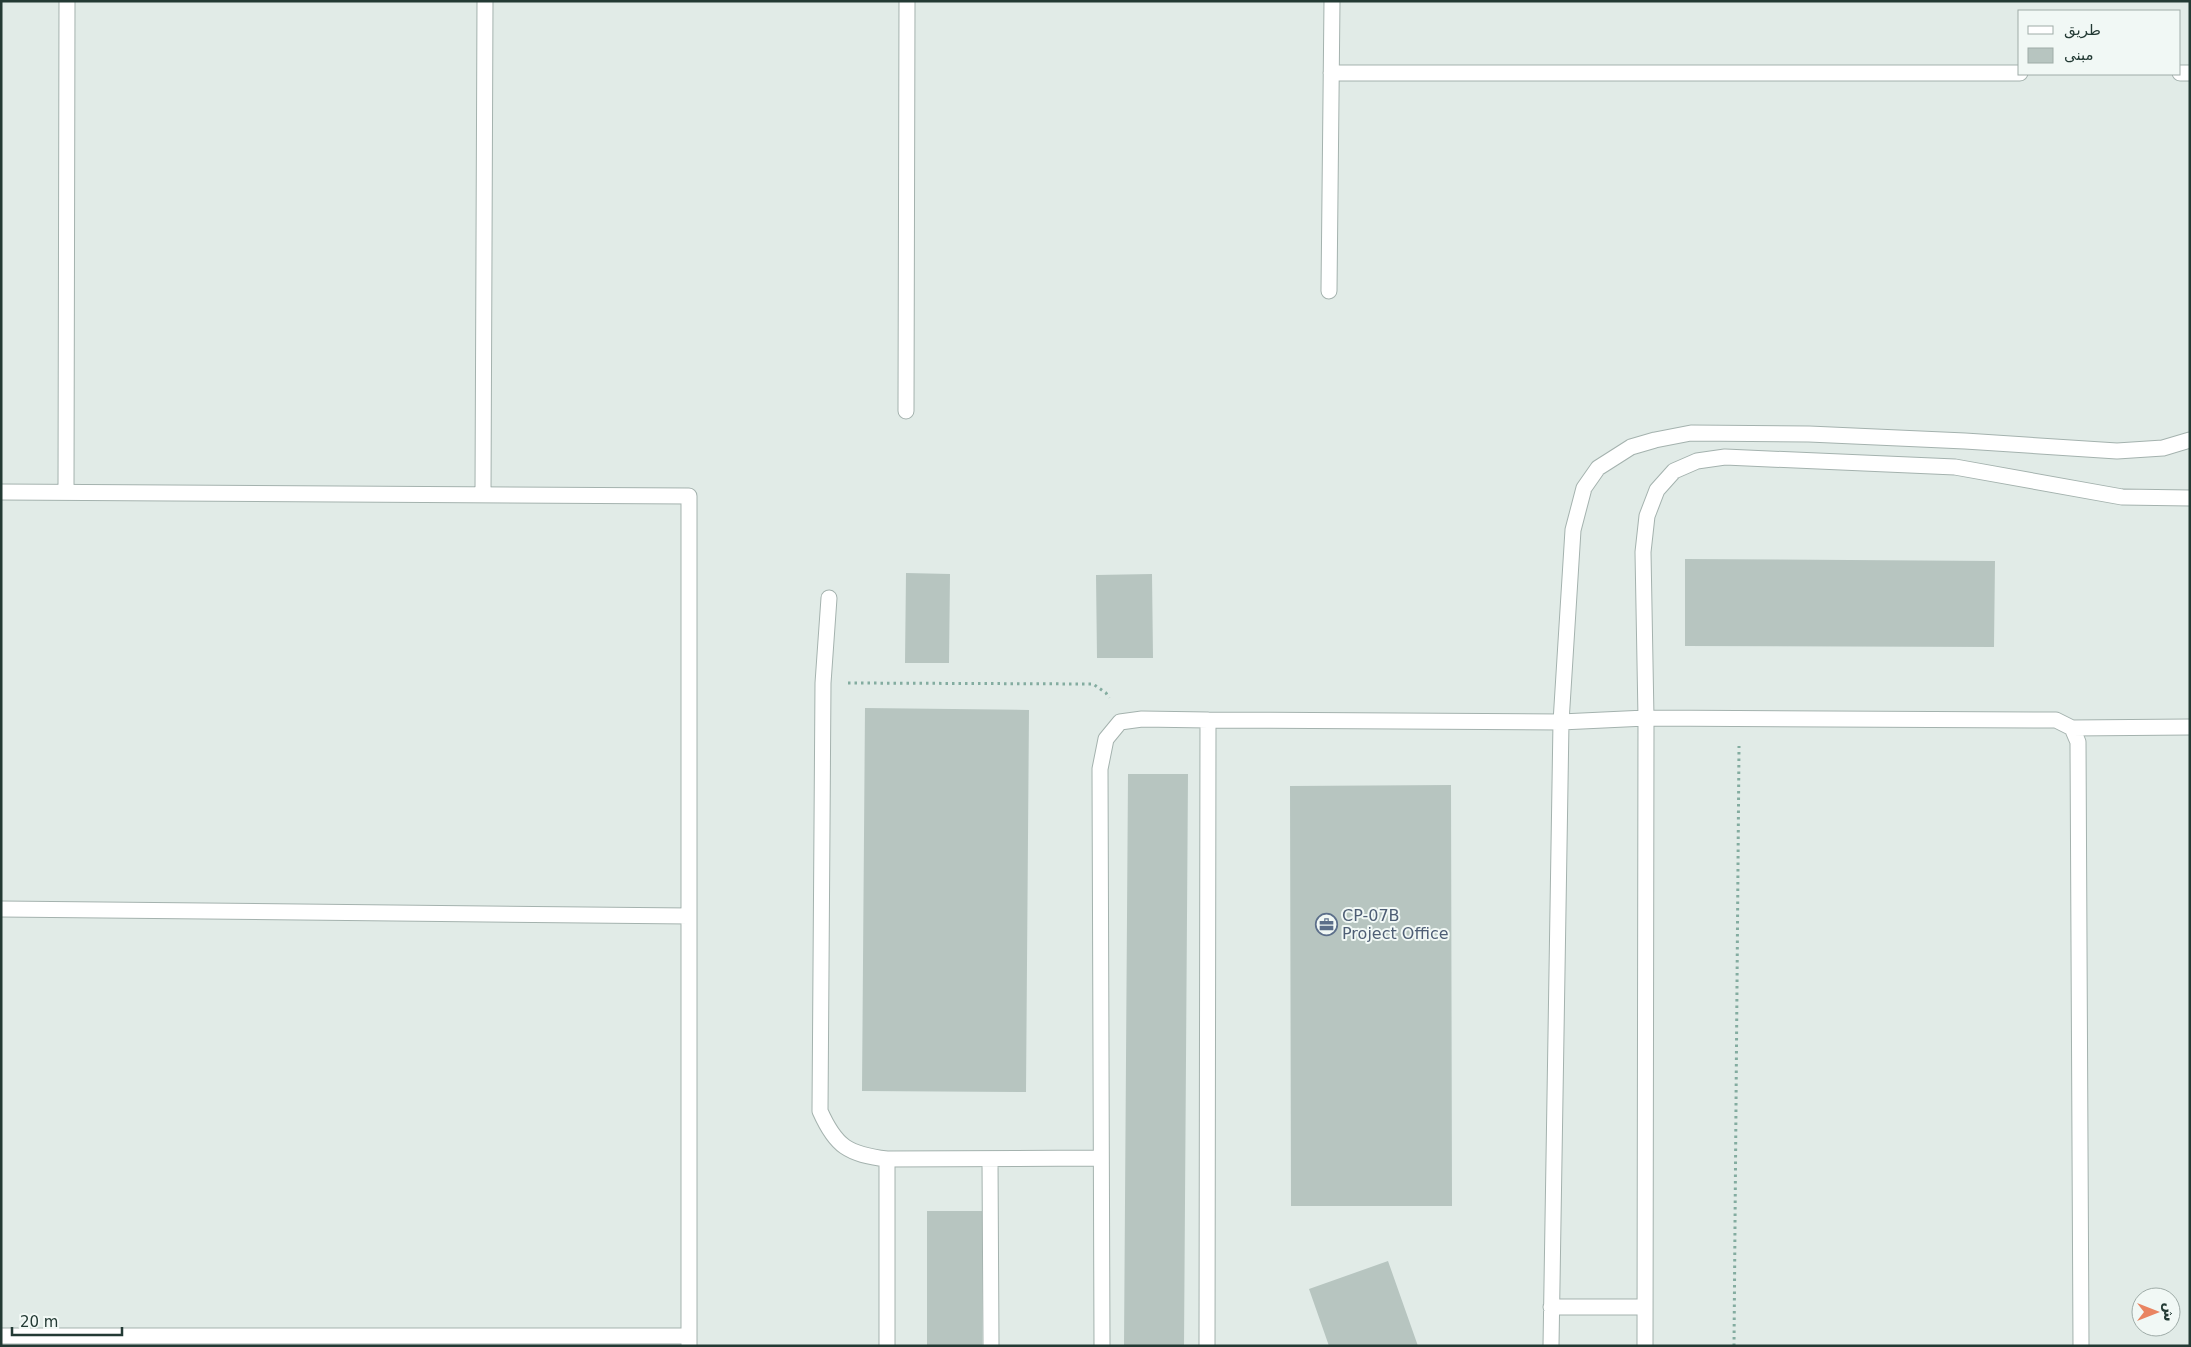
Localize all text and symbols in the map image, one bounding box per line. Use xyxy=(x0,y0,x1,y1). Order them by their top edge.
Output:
legend xyxy=(2018,10,2181,75)
text: طريق xyxy=(2064,21,2101,39)
text: مبنى xyxy=(2064,46,2094,64)
place label: CP-07B Project Office xyxy=(1342,906,1449,943)
office icon: CP-07B Project Office xyxy=(1314,912,1338,936)
north arrow xyxy=(2131,1287,2181,1337)
text: ش xyxy=(2161,1302,2177,1322)
scale bar xyxy=(12,1304,122,1336)
text: 20 m xyxy=(20,1313,58,1331)

